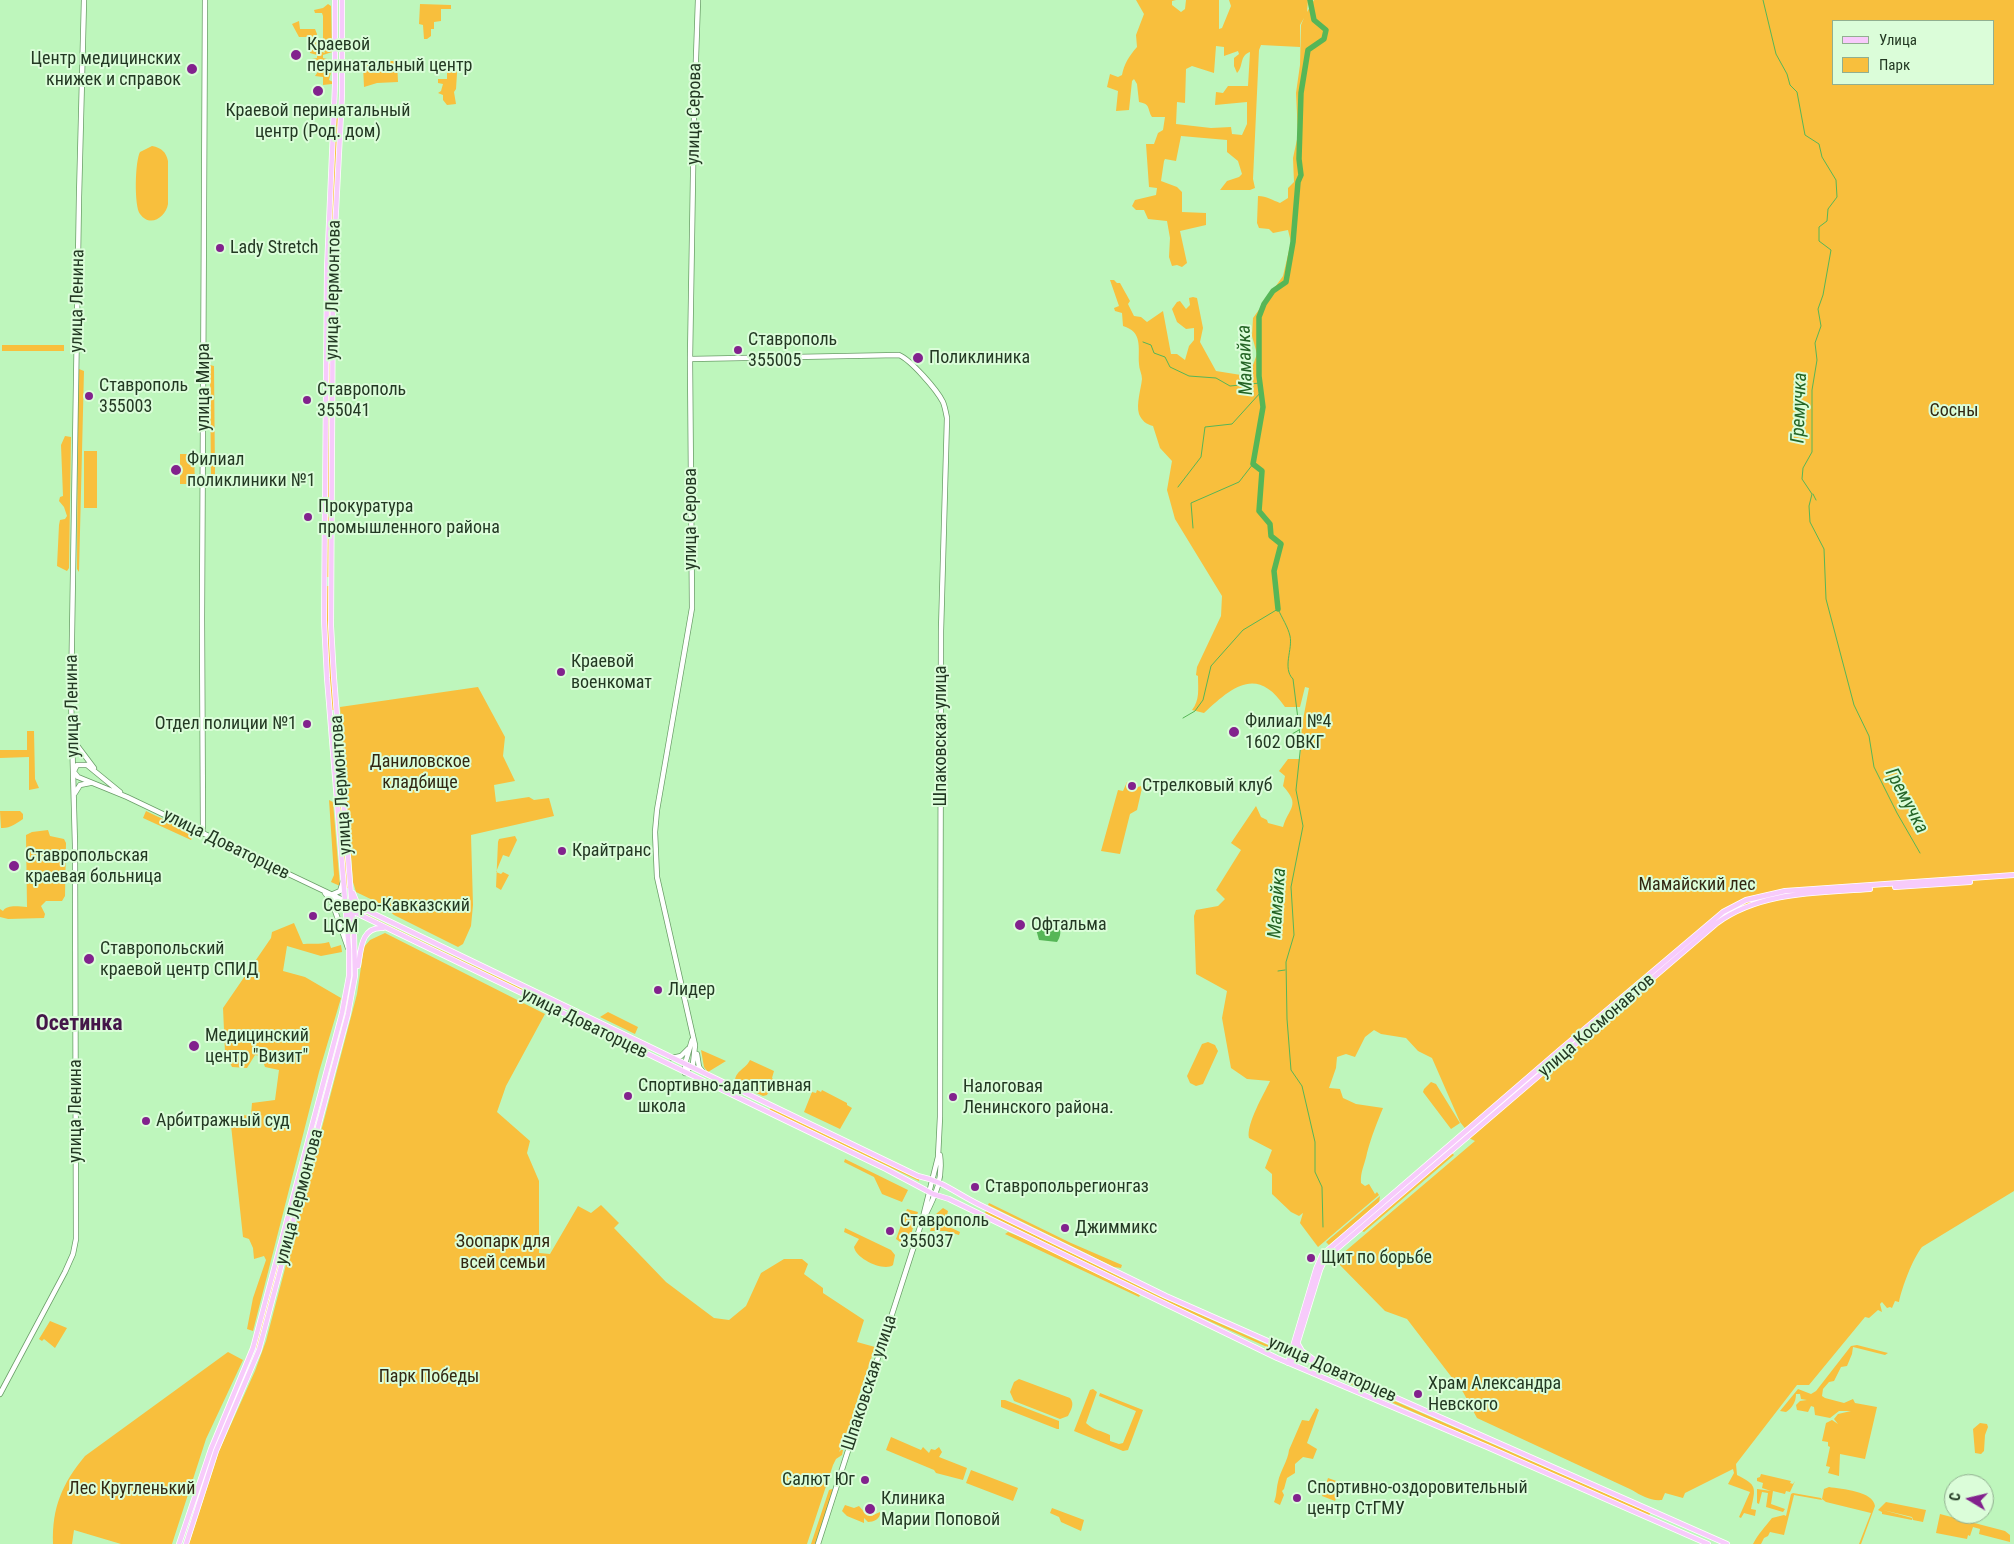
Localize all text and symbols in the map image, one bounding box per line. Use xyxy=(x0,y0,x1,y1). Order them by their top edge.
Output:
legend xyxy=(1832,20,1994,85)
text: Улица xyxy=(1879,31,1917,49)
place label: Краевой перинатальный центр xyxy=(307,34,472,76)
place label: Центр медицинских книжек и справок xyxy=(31,48,181,90)
marker: Краевой перинатальный центр xyxy=(289,48,303,62)
text: Парк xyxy=(1879,56,1910,74)
marker: Центр медицинских книжек и справок xyxy=(185,62,199,76)
street label: улица Серова xyxy=(683,63,707,165)
marker: Краевой перинатальный центр (Род. дом) xyxy=(311,84,325,98)
place label: Краевой перинатальный центр (Род. дом) xyxy=(225,100,411,142)
street label: улица Лермонтова xyxy=(322,220,346,360)
place label: Lady Stretch xyxy=(230,237,318,259)
marker: Lady Stretch xyxy=(214,242,226,254)
street label: улица Ленина xyxy=(66,249,90,353)
water label: Мамайка xyxy=(1233,324,1259,396)
place label: Ставрополь 355005 xyxy=(748,329,837,372)
street label: улица Мира xyxy=(193,343,215,431)
marker: Ставрополь 355005 xyxy=(732,344,744,356)
place label: Поликлиника xyxy=(929,347,1030,369)
marker: Поликлиника xyxy=(911,351,925,365)
water label: Гремучка xyxy=(1787,372,1813,444)
place label: Ставрополь 355003 xyxy=(99,375,188,418)
place label: Ставрополь 355041 xyxy=(317,379,406,422)
marker: Ставрополь 355003 xyxy=(83,390,95,402)
marker: Ставрополь 355041 xyxy=(301,394,313,406)
park label: Сосны xyxy=(1930,400,1978,422)
place label: Филиал поликлиники №1 xyxy=(187,449,316,492)
marker: Филиал поликлиники №1 xyxy=(169,463,183,477)
street label: улица Серова xyxy=(680,468,702,570)
place label: Прокуратура промышленного района xyxy=(318,496,500,538)
marker: Прокуратура промышленного района xyxy=(302,511,314,523)
place label: Краевой военкомат xyxy=(571,651,652,694)
street label: улица Ленина xyxy=(61,654,85,758)
marker: Краевой военкомат xyxy=(555,666,567,678)
street label: Шпаковская улица xyxy=(930,666,952,806)
place label: Филиал №4 1602 ОВКГ xyxy=(1245,711,1331,754)
place label: Отдел полиции №1 xyxy=(155,713,297,735)
street label: улица Лермонтова xyxy=(326,714,358,856)
marker: Отдел полиции №1 xyxy=(301,718,313,730)
marker: Филиал №4 1602 ОВКГ xyxy=(1227,725,1241,739)
park label: Даниловское кладбище xyxy=(370,751,470,794)
water label: Гремучка xyxy=(1879,764,1933,838)
place label: Стрелковый клуб xyxy=(1142,775,1273,797)
marker: Стрелковый клуб xyxy=(1126,780,1138,792)
street label: улица Доваторцев xyxy=(159,805,293,885)
place label: Крайтранс xyxy=(572,840,651,862)
place label: Ставропольская краевая больница xyxy=(25,845,162,888)
marker: Крайтранс xyxy=(556,845,568,857)
marker: Ставропольская краевая больница xyxy=(7,859,21,873)
water label: Мамайка xyxy=(1264,867,1292,939)
park label: Мамайский лес xyxy=(1638,874,1755,896)
place label: Северо-Кавказский ЦСМ xyxy=(323,895,470,938)
marker: Северо-Кавказский ЦСМ xyxy=(307,910,319,922)
place label: Офтальма xyxy=(1031,914,1107,936)
marker: Офтальма xyxy=(1013,918,1027,932)
place label: Ставропольский краевой центр СПИД xyxy=(100,938,258,981)
marker: Ставропольский краевой центр СПИД xyxy=(82,952,96,966)
street label: улица Космонавтов xyxy=(1534,969,1660,1083)
place label: Лидер xyxy=(668,979,715,1001)
street label: улица Доваторцев xyxy=(517,984,651,1064)
marker: Лидер xyxy=(652,984,664,996)
district label: Осетинка xyxy=(35,1011,123,1037)
place label: Медицинский центр "Визит" xyxy=(205,1025,309,1068)
marker: Медицинский центр "Визит" xyxy=(187,1039,201,1053)
street label: улица Ленина xyxy=(65,1059,87,1163)
place label: Спортивно-адаптивная школа xyxy=(638,1075,812,1118)
place label: Налоговая Ленинского района. xyxy=(963,1076,1114,1118)
marker: Спортивно-адаптивная школа xyxy=(622,1090,634,1102)
marker: Налоговая Ленинского района. xyxy=(947,1091,959,1103)
place label: Арбитражный суд xyxy=(156,1110,290,1132)
marker: Арбитражный суд xyxy=(140,1115,152,1127)
street label: улица Лермонтова xyxy=(271,1127,329,1267)
place label: Ставропольрегионгаз xyxy=(985,1176,1149,1198)
marker: Ставропольрегионгаз xyxy=(969,1181,981,1193)
place label: Ставрополь 355037 xyxy=(900,1210,989,1252)
place label: Джиммикс xyxy=(1075,1217,1157,1239)
marker: Джиммикс xyxy=(1059,1222,1071,1234)
marker: Ставрополь 355037 xyxy=(884,1225,896,1237)
park label: Зоопарк для всей семьи xyxy=(456,1231,550,1274)
place label: Щит по борьбе xyxy=(1321,1247,1432,1269)
marker: Щит по борьбе xyxy=(1305,1252,1317,1264)
street label: Шпаковская улица xyxy=(838,1313,902,1453)
street label: улица Доваторцев xyxy=(1264,1332,1400,1408)
park label: Парк Победы xyxy=(379,1366,479,1388)
place label: Храм Александра Невского xyxy=(1428,1373,1561,1416)
marker: Храм Александра Невского xyxy=(1412,1388,1424,1400)
place label: Салют Юг xyxy=(782,1469,855,1491)
marker: Салют Юг xyxy=(859,1474,871,1486)
north arrow xyxy=(1944,1474,1994,1524)
place label: Спортивно-оздоровительный центр СтГМУ xyxy=(1307,1477,1528,1520)
park label: Лес Кругленький xyxy=(69,1478,195,1500)
place label: Клиника Марии Поповой xyxy=(881,1488,1000,1530)
marker: Спортивно-оздоровительный центр СтГМУ xyxy=(1291,1492,1303,1504)
text: С xyxy=(1947,1492,1964,1502)
marker: Клиника Марии Поповой xyxy=(863,1502,877,1516)

